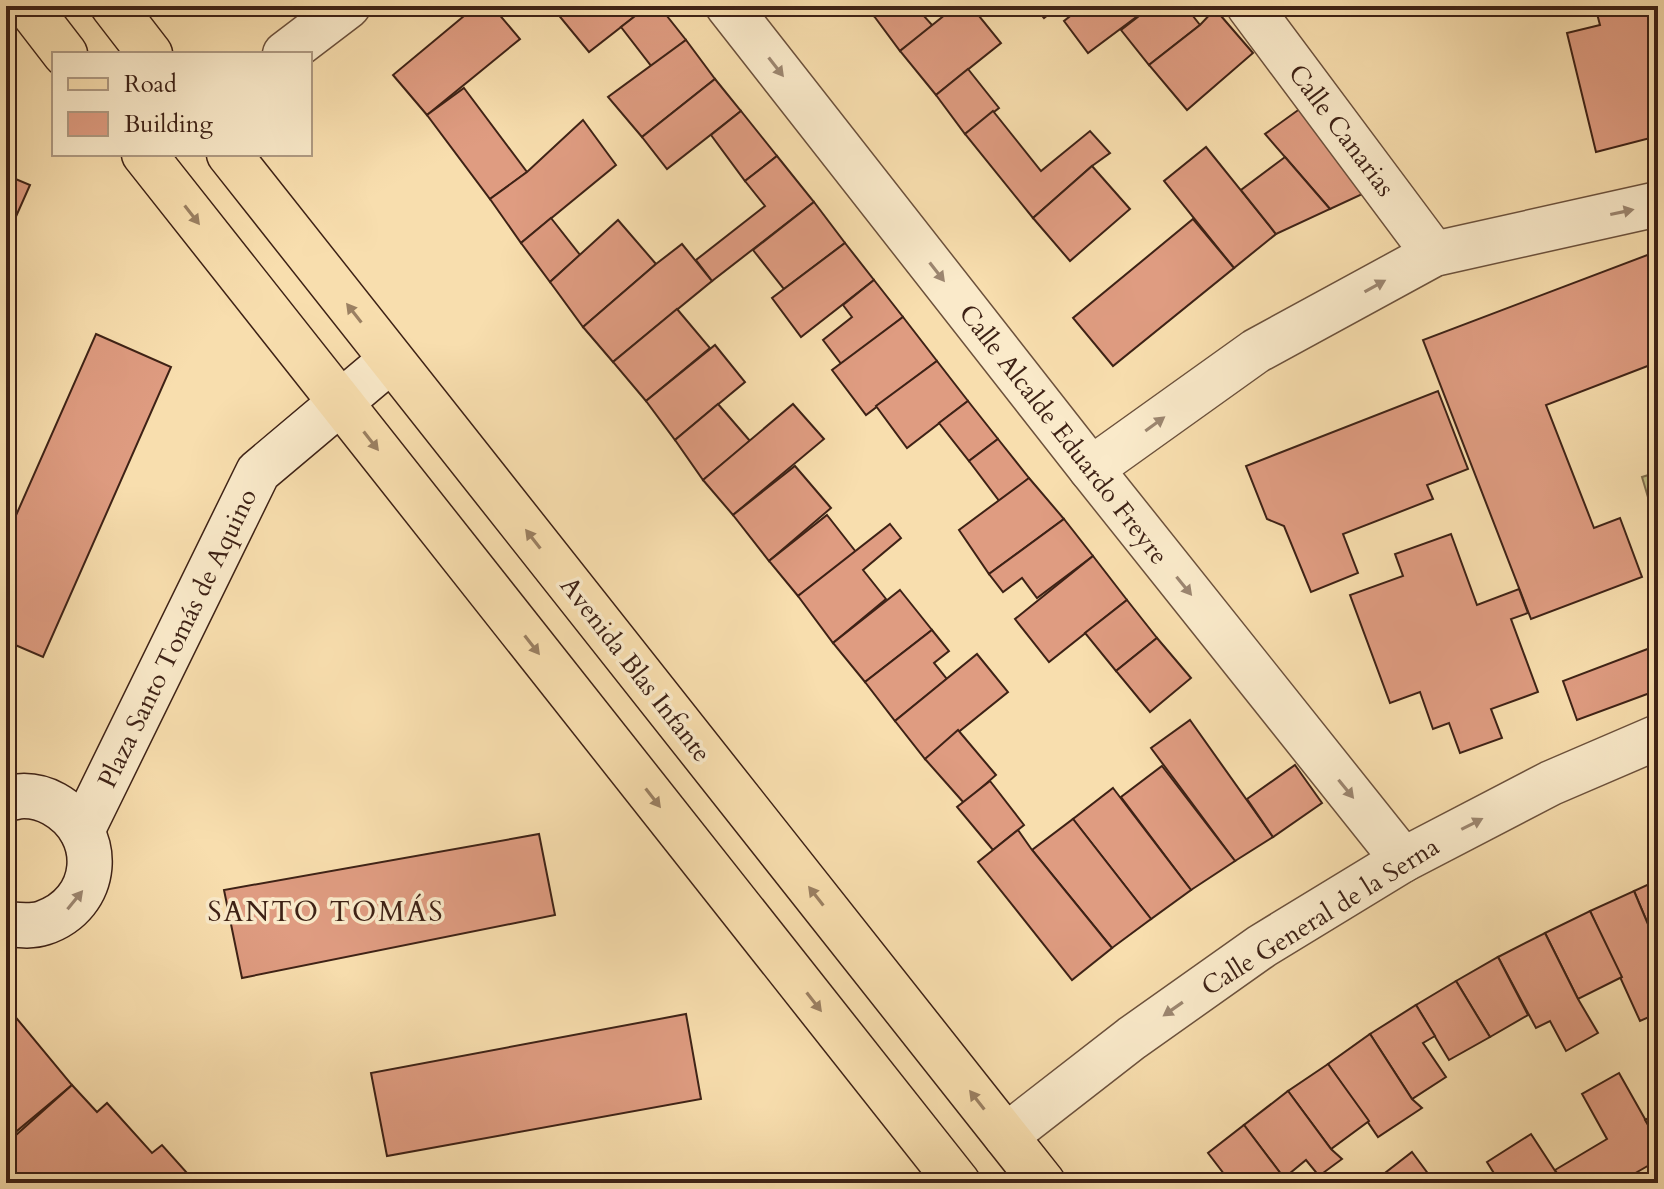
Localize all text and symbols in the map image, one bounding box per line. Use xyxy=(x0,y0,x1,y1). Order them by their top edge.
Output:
legend xyxy=(52,52,312,156)
one-way arrow xyxy=(768,57,784,77)
street label: Calle Canarias xyxy=(1280,57,1403,204)
text: Road xyxy=(124,68,177,101)
text: Building xyxy=(124,108,214,141)
one-way arrow xyxy=(183,205,200,225)
one-way arrow xyxy=(1610,205,1635,218)
one-way arrow xyxy=(928,262,944,282)
one-way arrow xyxy=(1364,280,1386,294)
street label: Calle Alcalde Eduardo Freyre xyxy=(951,297,1176,572)
one-way arrow xyxy=(347,303,363,323)
one-way arrow xyxy=(1144,417,1165,432)
one-way arrow xyxy=(362,431,379,451)
street label: Plaza Santo Tomás de Aquino xyxy=(90,483,265,794)
one-way arrow xyxy=(525,529,542,549)
street label: Avenida Blas Infante xyxy=(552,569,719,769)
one-way arrow xyxy=(1176,576,1192,596)
one-way arrow xyxy=(524,635,540,655)
one-way arrow xyxy=(1338,779,1355,800)
one-way arrow xyxy=(645,788,661,808)
one-way arrow xyxy=(1460,818,1483,831)
street label: Calle General de la Serna xyxy=(1195,829,1446,1004)
one-way arrow xyxy=(808,886,825,906)
one-way arrow xyxy=(66,890,82,910)
district label: SANTO TOMÁS xyxy=(207,893,445,931)
one-way arrow xyxy=(806,992,822,1012)
one-way arrow xyxy=(1162,1001,1183,1016)
one-way arrow xyxy=(970,1090,986,1110)

